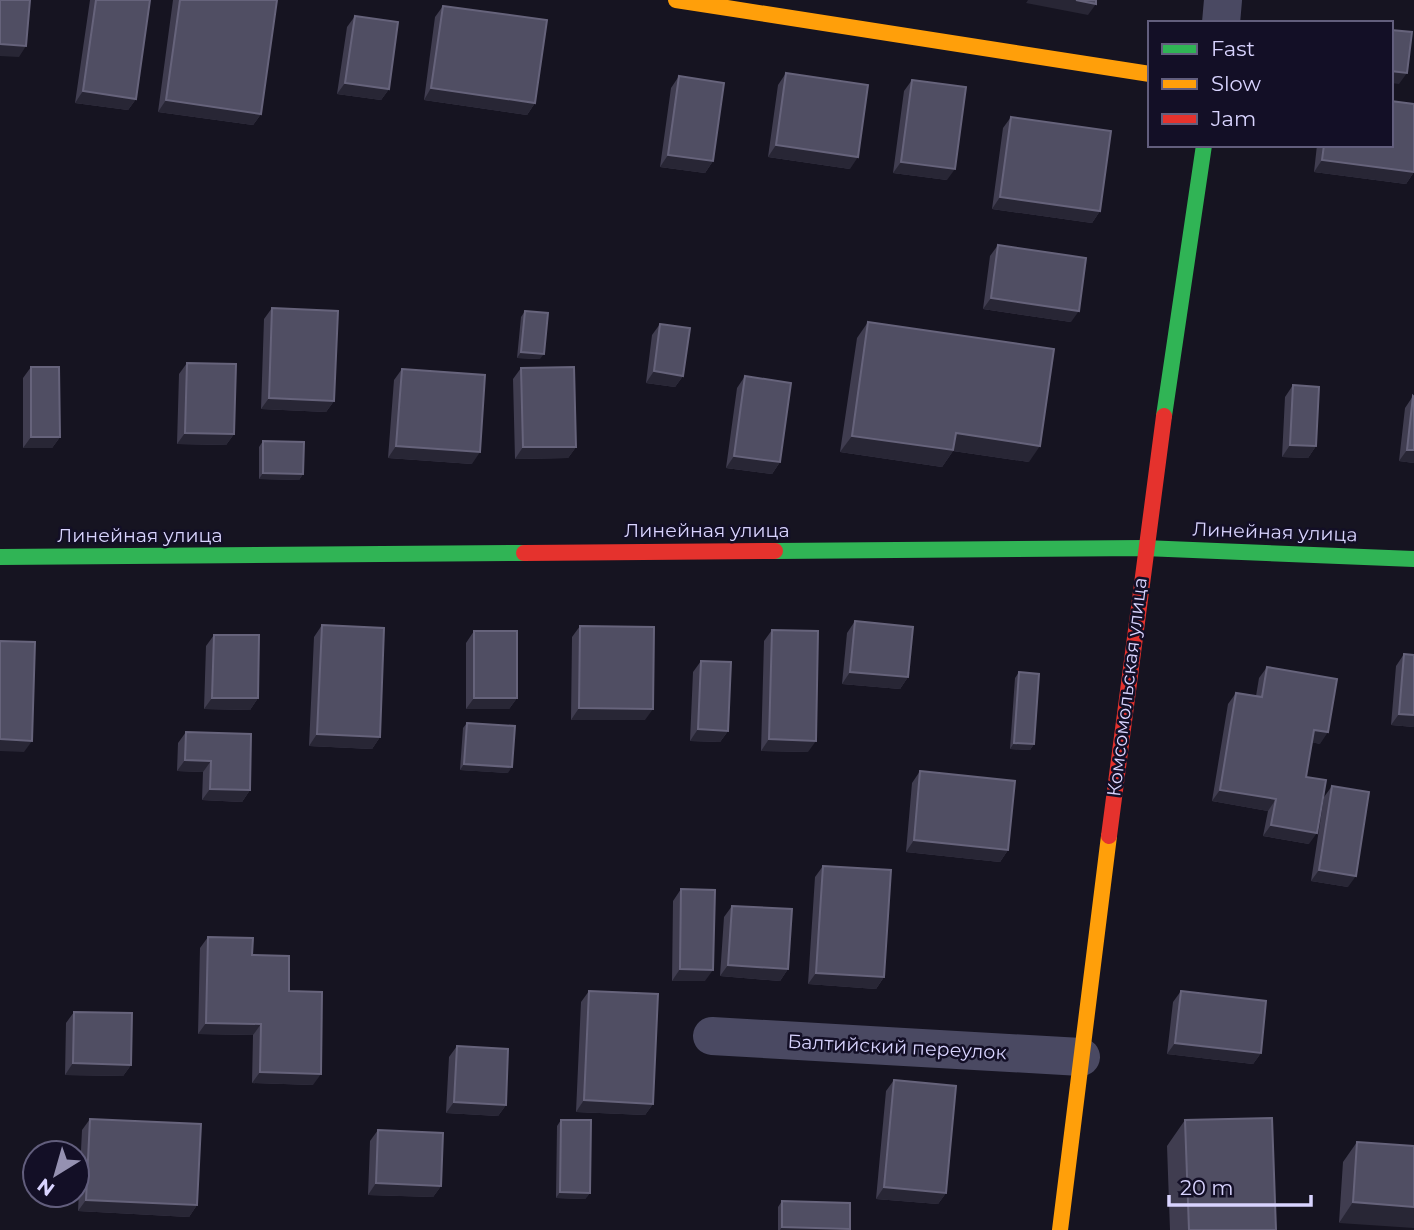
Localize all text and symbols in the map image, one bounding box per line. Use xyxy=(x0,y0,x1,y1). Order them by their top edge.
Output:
legend xyxy=(1148,21,1393,147)
text: Fast xyxy=(1211,36,1255,61)
text: Slow xyxy=(1211,71,1261,96)
text: Jam xyxy=(1210,106,1256,131)
street label: Линейная улица xyxy=(1192,518,1358,546)
street label: Линейная улица xyxy=(624,519,790,542)
street label: Линейная улица xyxy=(57,524,223,547)
street label: Комсомольская улица xyxy=(1102,576,1152,798)
street label: Балтийский переулок xyxy=(787,1030,1007,1064)
north arrow xyxy=(21,1139,91,1209)
scale bar xyxy=(1169,1164,1311,1208)
text: N xyxy=(33,1173,59,1201)
text: 20 m xyxy=(1180,1175,1234,1200)

